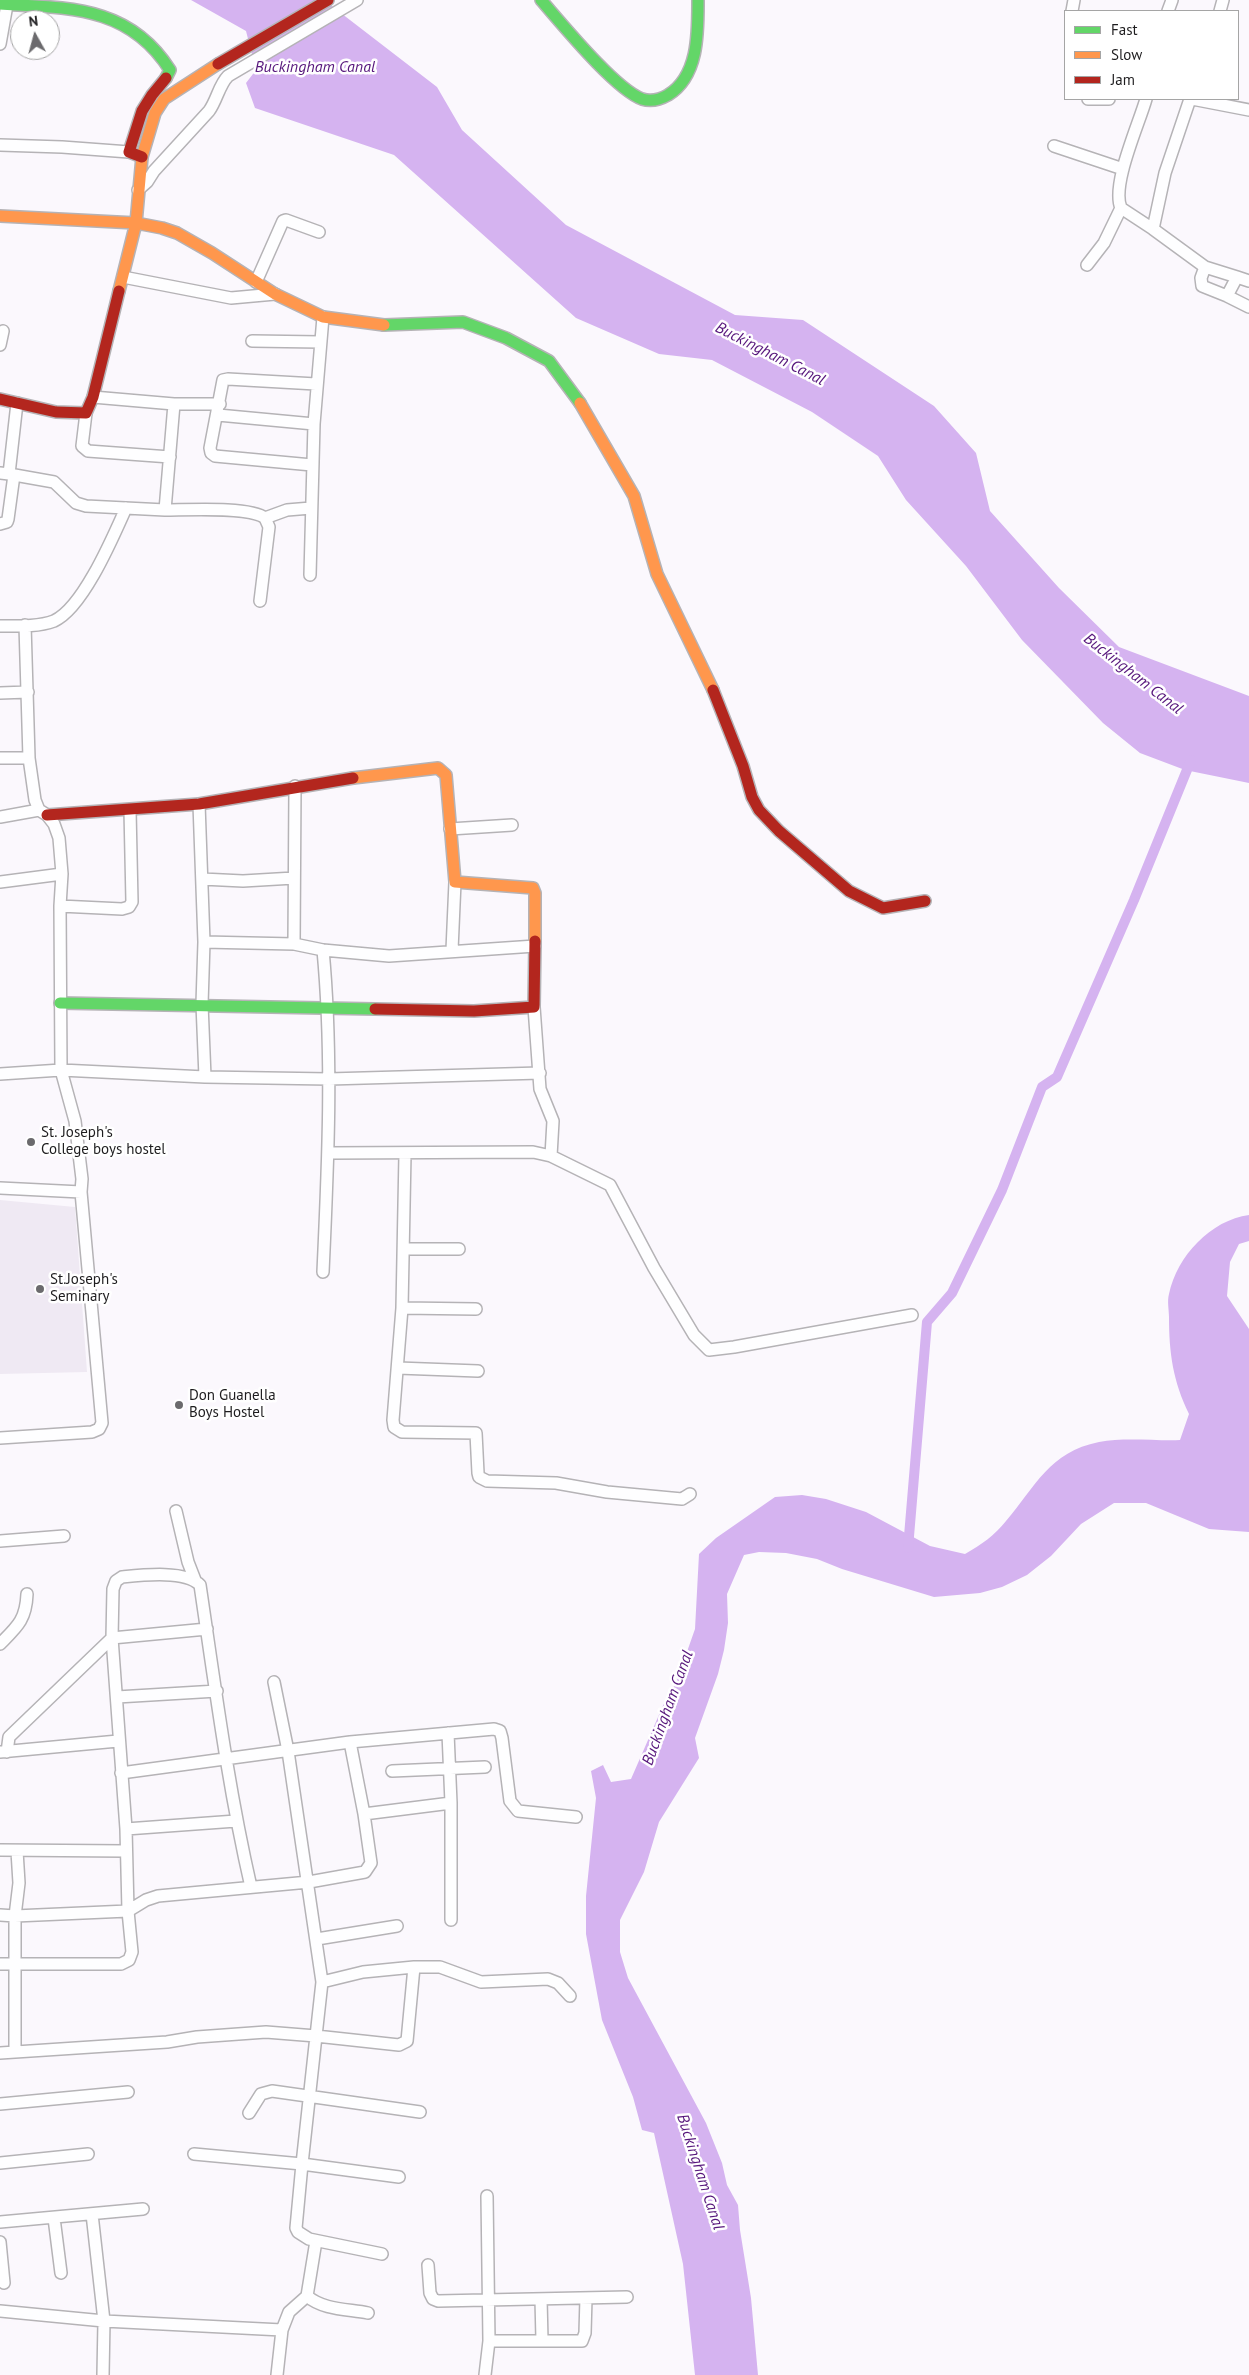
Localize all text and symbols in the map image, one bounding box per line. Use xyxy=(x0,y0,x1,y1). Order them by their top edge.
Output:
north arrow xyxy=(10,10,60,60)
legend xyxy=(1064,10,1239,100)
text: N xyxy=(28,12,39,31)
text: Fast xyxy=(1111,20,1138,39)
text: Slow xyxy=(1111,45,1142,64)
water label: Buckingham Canal xyxy=(255,57,375,77)
text: Jam xyxy=(1111,70,1135,89)
water label: Buckingham Canal xyxy=(712,318,828,390)
water label: Buckingham Canal xyxy=(1080,629,1186,719)
place label: St. Joseph's College boys hostel xyxy=(41,1124,166,1159)
marker: St. Joseph's College boys hostel xyxy=(25,1136,37,1148)
place label: St.Joseph's Seminary xyxy=(50,1271,118,1306)
marker: St.Joseph's Seminary xyxy=(34,1283,46,1295)
place label: Don Guanella Boys Hostel xyxy=(189,1387,276,1422)
marker: Don Guanella Boys Hostel xyxy=(173,1399,185,1411)
water label: Buckingham Canal xyxy=(638,1648,698,1768)
water label: Buckingham Canal xyxy=(672,2112,728,2232)

